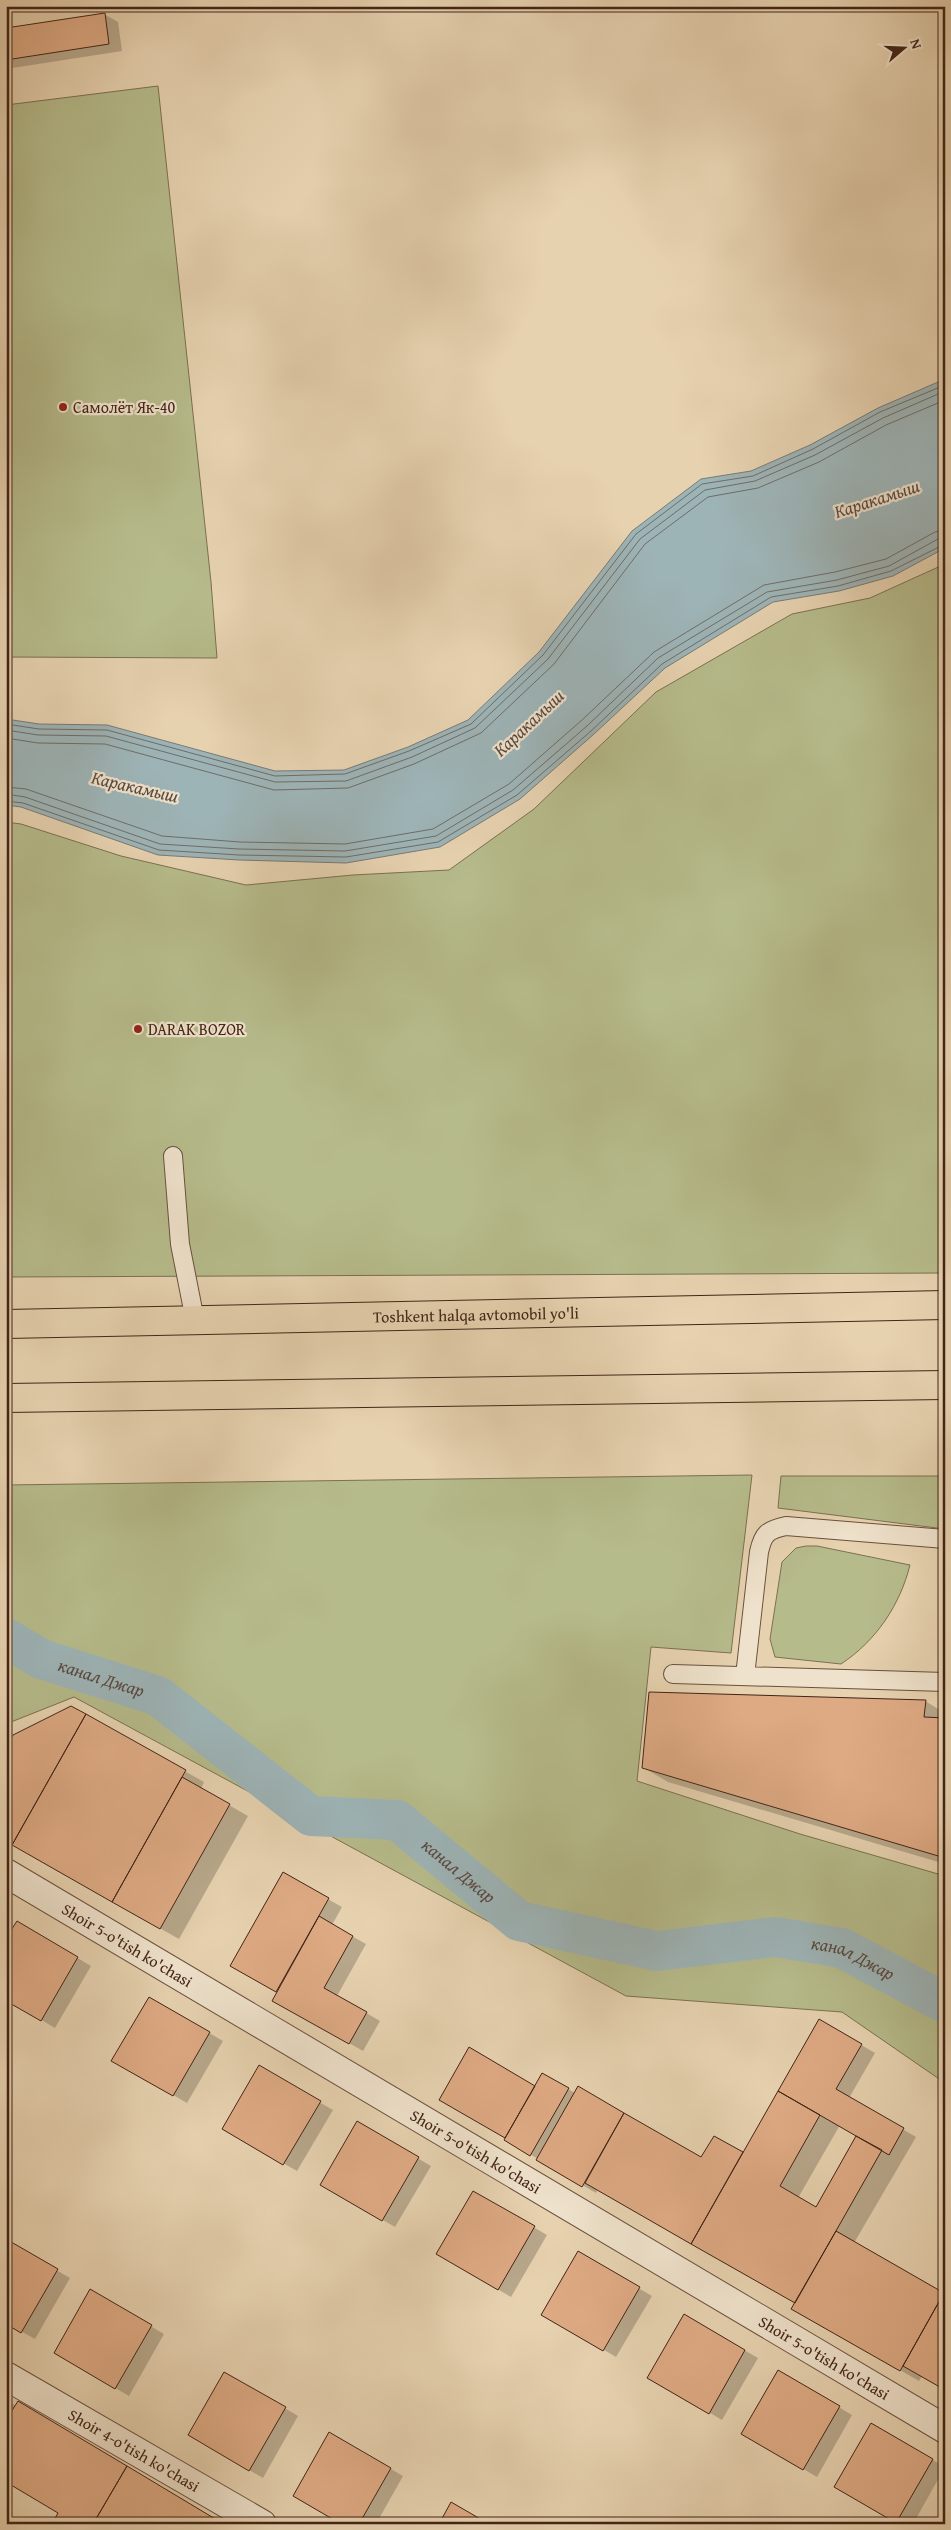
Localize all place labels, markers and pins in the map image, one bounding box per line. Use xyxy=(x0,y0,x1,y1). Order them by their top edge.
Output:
place label: Самолёт Як-40 xyxy=(73,395,175,419)
marker: Самолёт Як-40 xyxy=(57,401,69,413)
place label: DARAK BOZOR xyxy=(148,1017,246,1041)
marker: DARAK BOZOR xyxy=(132,1023,144,1035)

